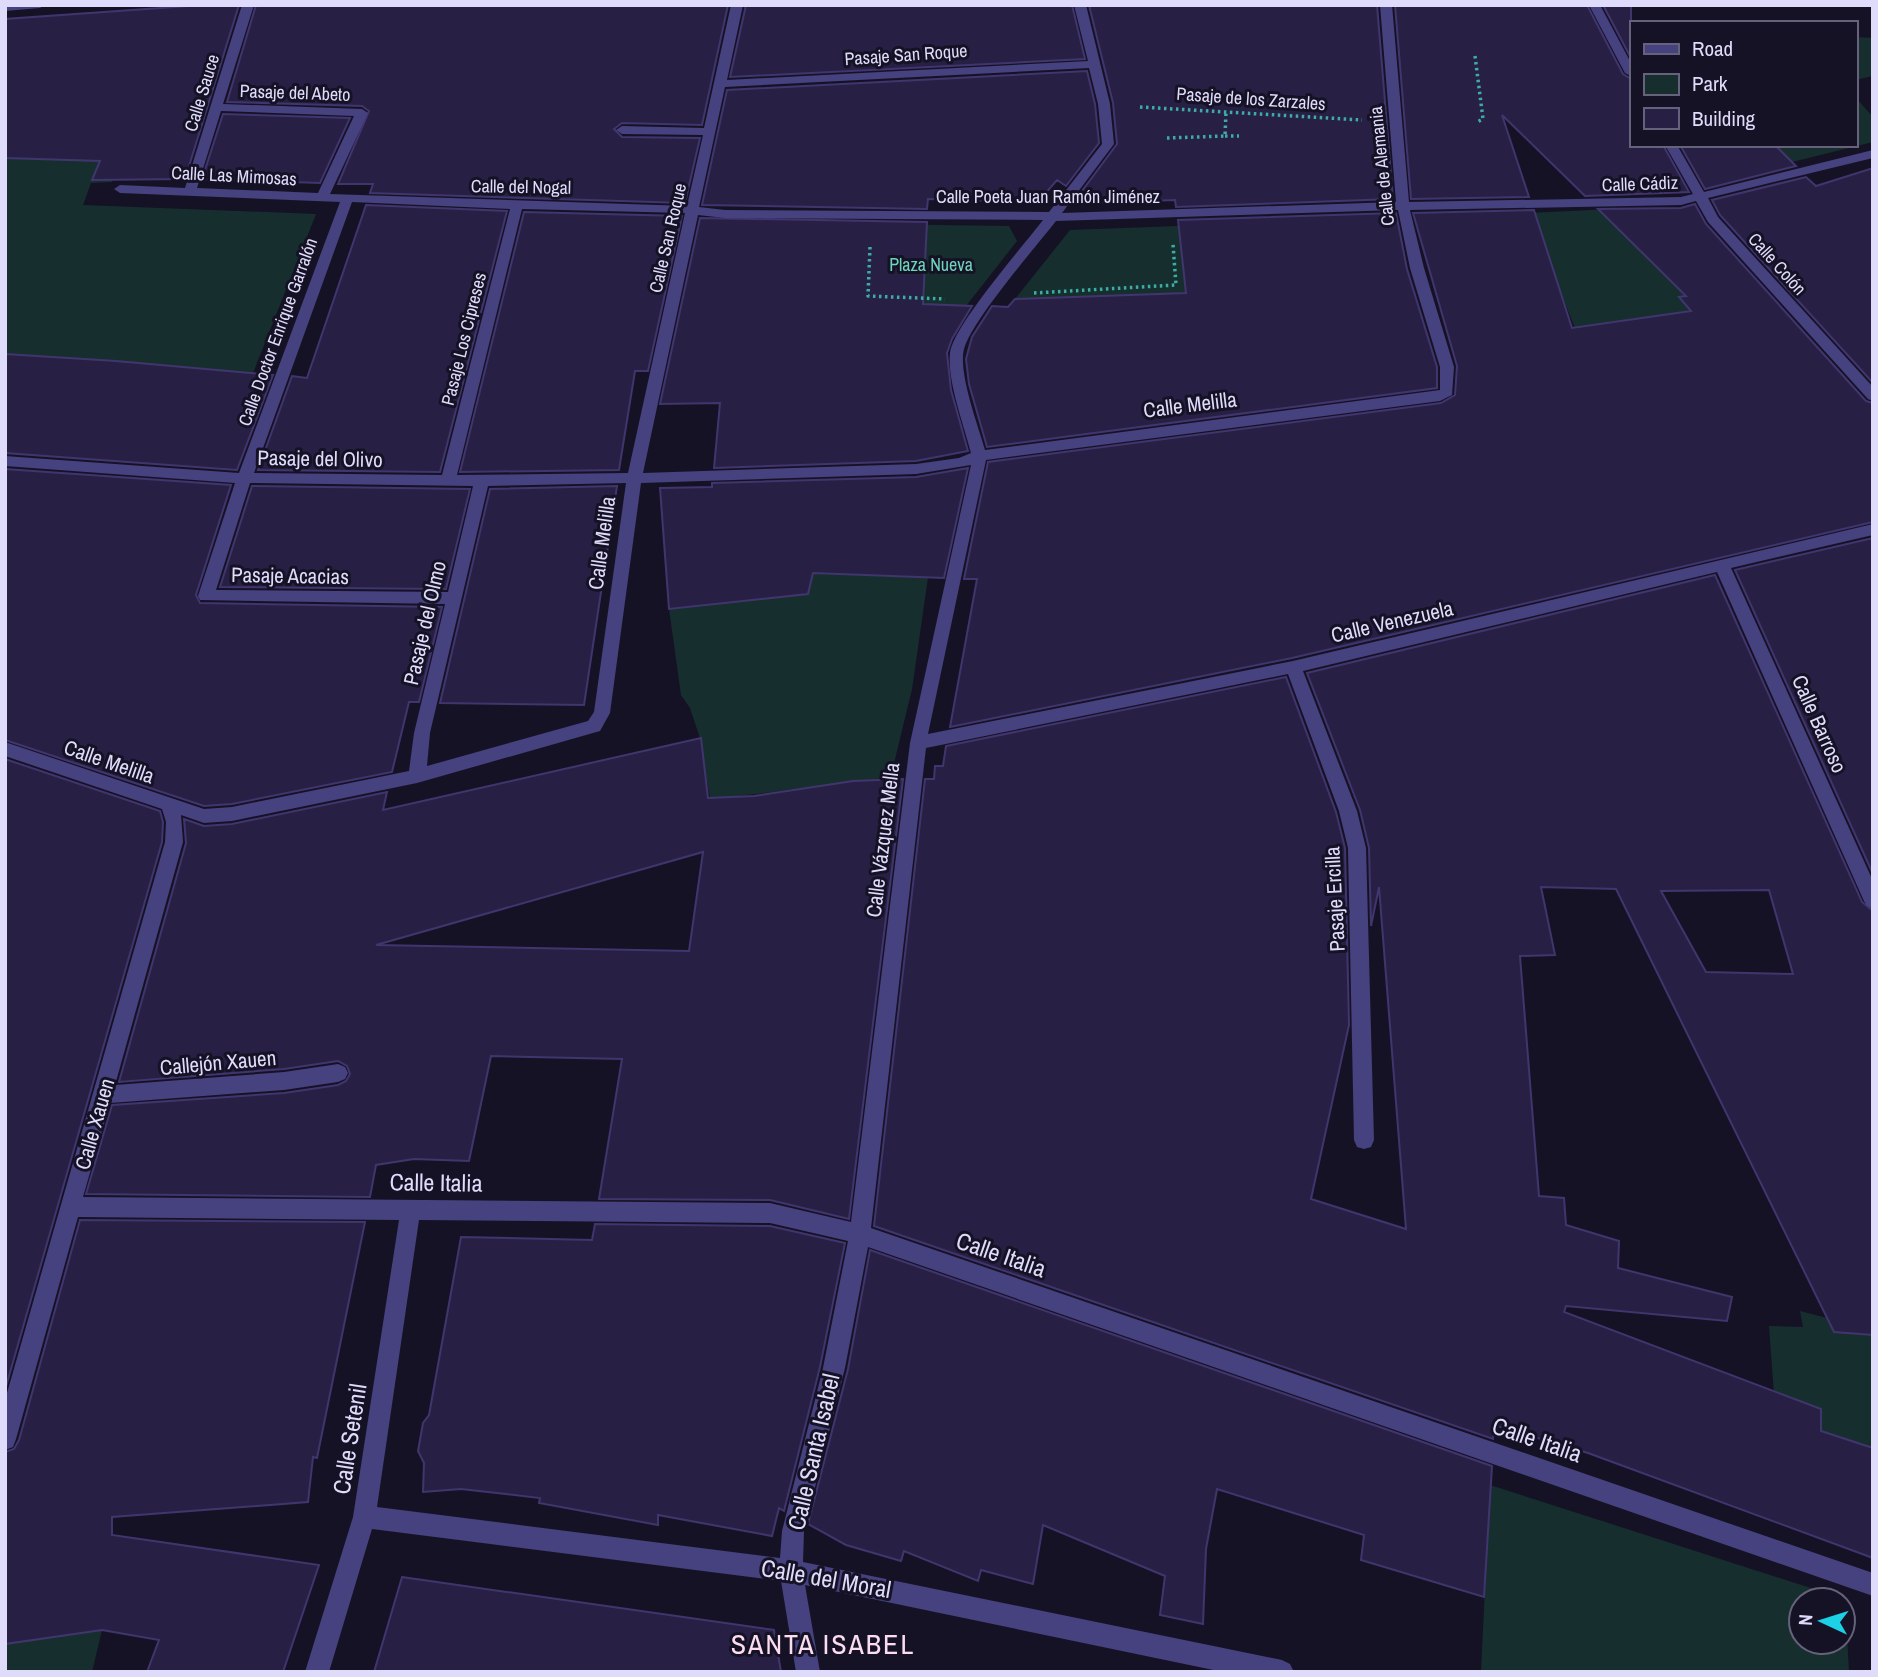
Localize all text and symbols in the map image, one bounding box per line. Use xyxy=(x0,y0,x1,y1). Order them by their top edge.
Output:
legend xyxy=(1630,21,1857,147)
text: Road xyxy=(1692,34,1733,63)
street label: Pasaje San Roque xyxy=(844,38,968,71)
street label: Calle Sauce xyxy=(178,51,225,135)
text: Park xyxy=(1692,69,1728,98)
street label: Pasaje del Abeto xyxy=(239,78,351,107)
street label: Pasaje de los Zarzales xyxy=(1176,81,1326,116)
text: Building xyxy=(1692,104,1756,133)
street label: Calle de Alemania xyxy=(1363,105,1400,227)
street label: Calle Las Mimosas xyxy=(171,160,297,191)
street label: Calle Cádiz xyxy=(1601,170,1679,197)
street label: Calle del Nogal xyxy=(471,173,571,200)
street label: Calle San Roque xyxy=(643,181,692,295)
street label: Calle Poeta Juan Ramón Jiménez xyxy=(936,184,1160,209)
street label: Calle Colón xyxy=(1743,227,1812,300)
street label: Calle Doctor Enrique Garralón xyxy=(232,234,323,429)
park label: Plaza Nueva xyxy=(889,252,973,277)
street label: Pasaje Los Cipreses xyxy=(435,270,492,408)
street label: Calle Melilla xyxy=(1142,384,1239,425)
street label: Pasaje del Olivo xyxy=(257,443,383,474)
street label: Calle Melilla xyxy=(581,494,622,591)
street label: Pasaje del Olmo xyxy=(396,558,453,688)
street label: Pasaje Acacias xyxy=(231,560,349,591)
street label: Calle Venezuela xyxy=(1328,593,1456,650)
street label: Calle Barroso xyxy=(1785,670,1854,777)
street label: Calle Melilla xyxy=(60,733,159,791)
street label: Calle Vázquez Mella xyxy=(859,760,906,919)
street label: Pasaje Ercilla xyxy=(1317,845,1352,952)
street label: Callejón Xauen xyxy=(159,1043,277,1082)
street label: Calle Xauen xyxy=(68,1075,121,1173)
street label: Calle Italia xyxy=(389,1165,483,1199)
street label: Calle Italia xyxy=(952,1224,1051,1284)
street label: Calle Santa Isabel xyxy=(779,1370,847,1533)
street label: Calle Setenil xyxy=(324,1381,374,1496)
street label: Calle Italia xyxy=(1488,1409,1587,1469)
street label: Calle del Moral xyxy=(759,1551,894,1605)
north arrow xyxy=(1787,1586,1857,1656)
text: N xyxy=(1792,1613,1818,1626)
district label: SANTA ISABEL xyxy=(731,1625,915,1663)

